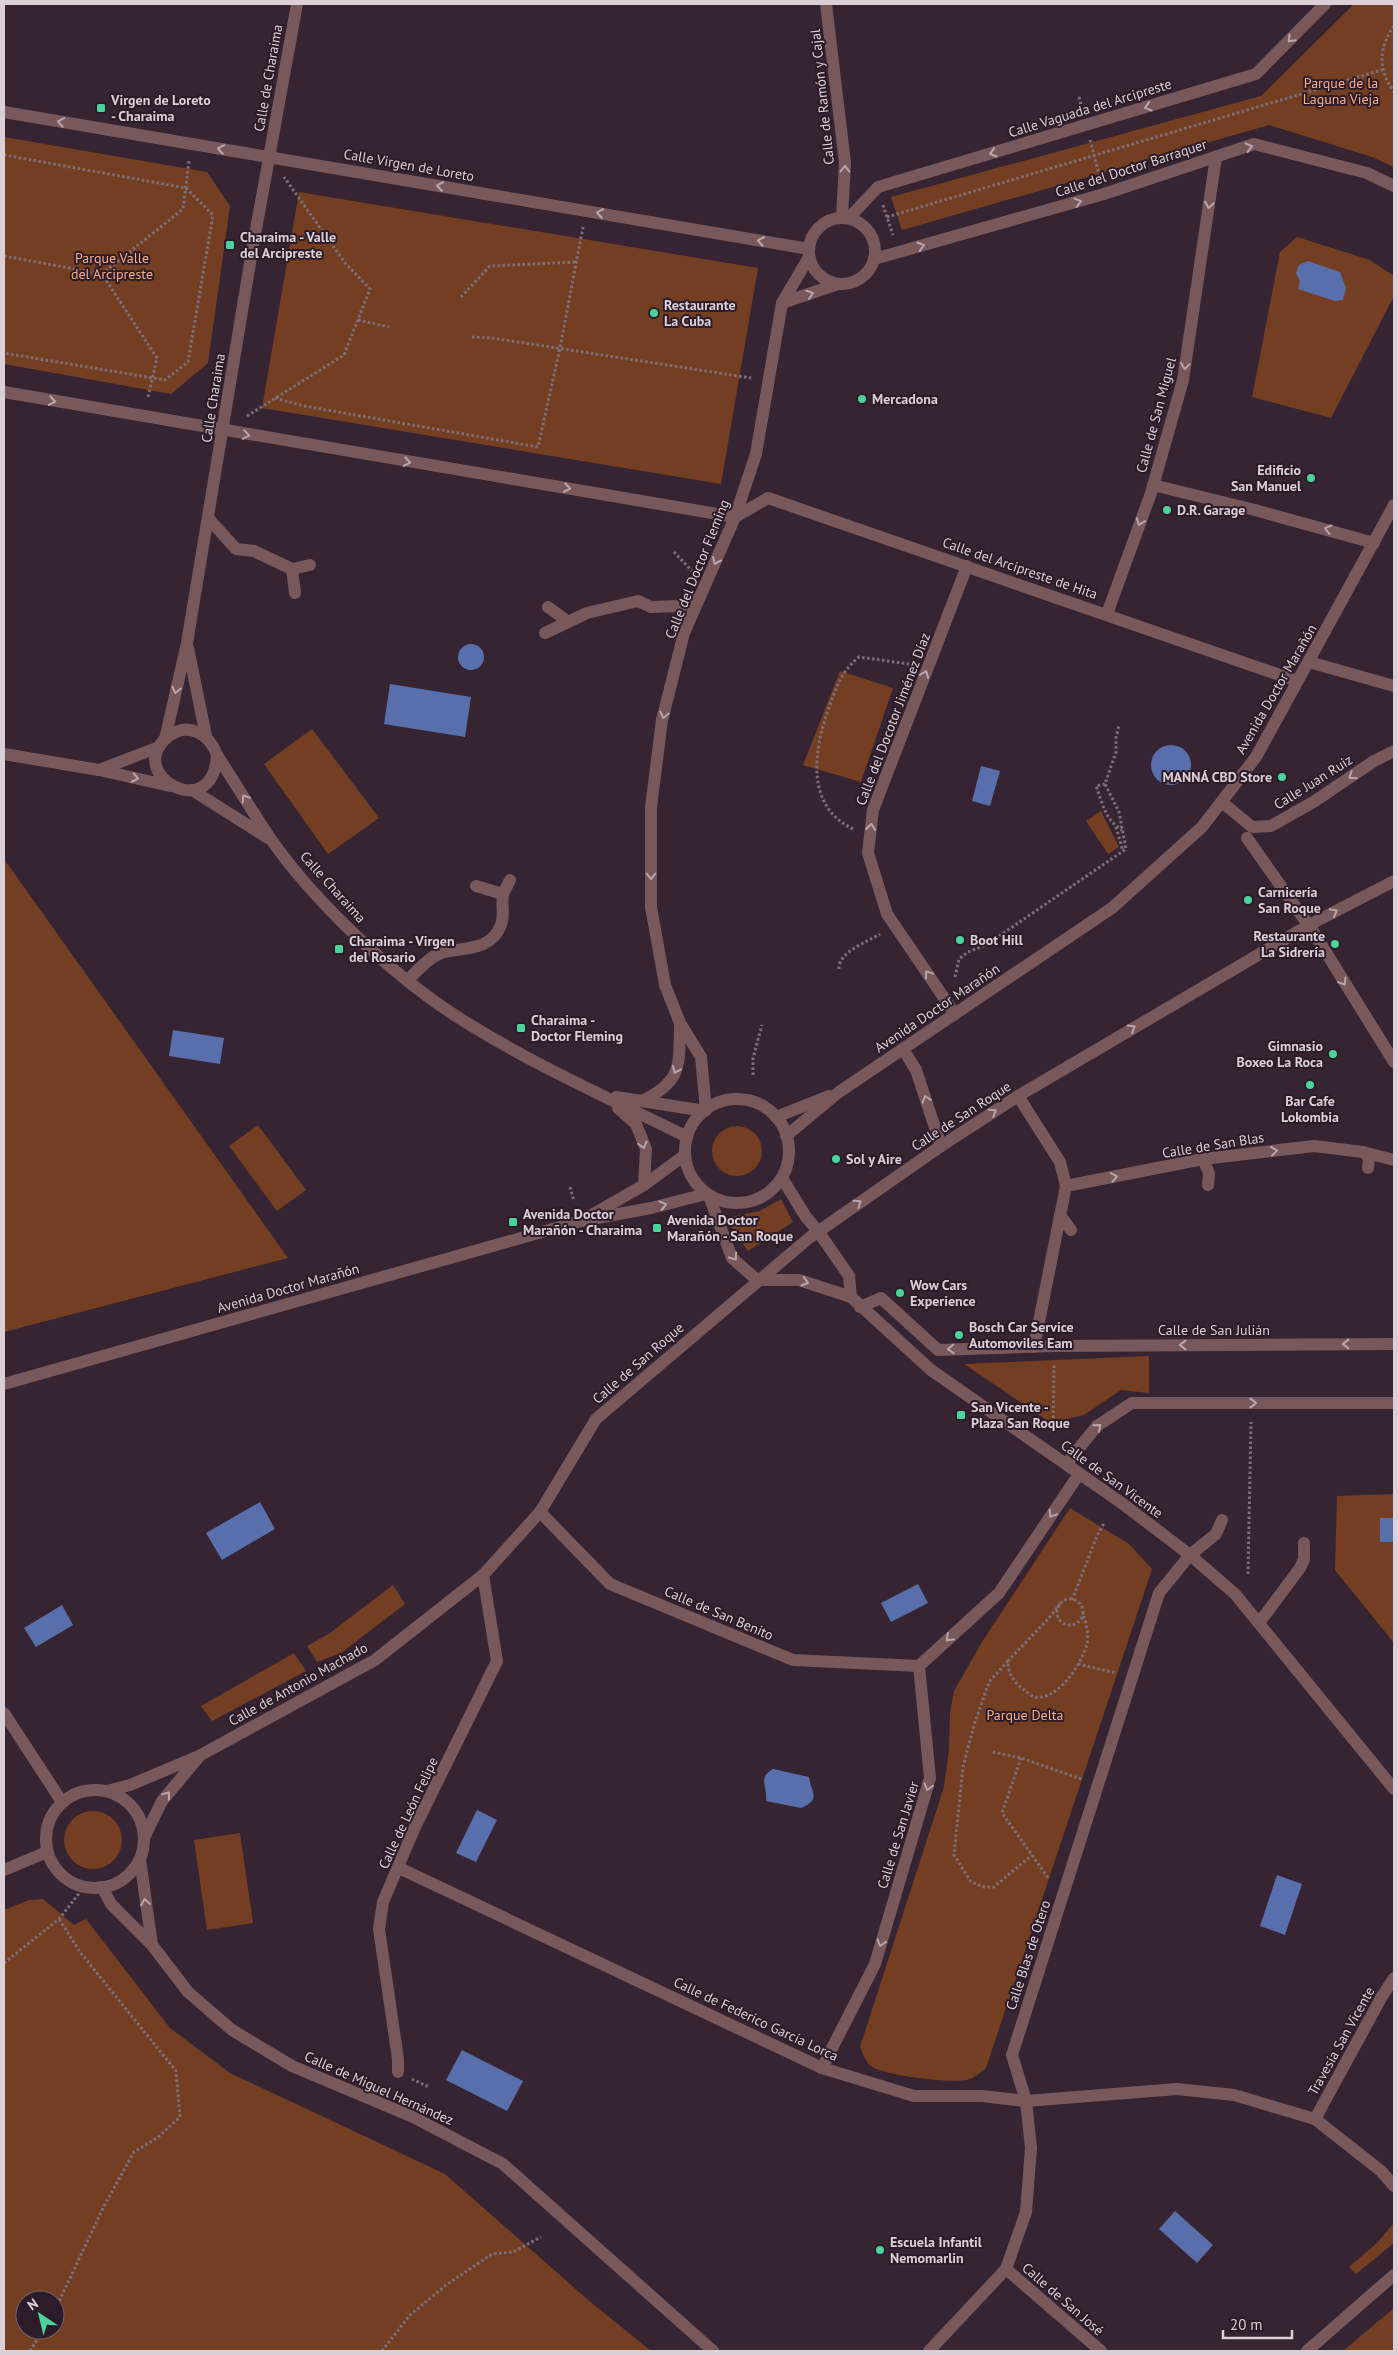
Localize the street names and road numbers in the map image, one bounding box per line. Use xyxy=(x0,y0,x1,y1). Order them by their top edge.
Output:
street label: Calle de Charaima xyxy=(250,23,286,133)
street label: Calle de Ramón y Cajal xyxy=(806,28,838,166)
street label: Calle Vaguada del Arcipreste xyxy=(1006,75,1174,141)
street label: Calle del Doctor Barraquer xyxy=(1053,135,1209,201)
street label: Calle Virgen de Loreto xyxy=(342,145,476,185)
street label: Calle Charaima xyxy=(197,352,229,444)
street label: Calle de San Miguel xyxy=(1132,355,1180,475)
street label: Calle del Doctor Fleming xyxy=(661,497,733,641)
street label: Calle del Arcipreste de Hita xyxy=(940,533,1100,603)
street label: Avenida Doctor Marañón xyxy=(1231,621,1321,757)
street label: Calle del Docotor Jiménez Díaz xyxy=(852,630,934,808)
street label: Calle Juan Ruiz xyxy=(1270,751,1356,813)
street label: Calle Charaima xyxy=(296,848,370,927)
street label: Avenida Doctor Marañón xyxy=(871,959,1003,1057)
street label: Calle de San Roque xyxy=(908,1077,1014,1155)
street label: Calle de San Blas xyxy=(1161,1128,1265,1162)
street label: Avenida Doctor Marañón xyxy=(215,1259,361,1317)
street label: Calle de San Roque xyxy=(589,1318,687,1408)
street label: Calle de San Julián xyxy=(1158,1321,1270,1339)
street label: Calle de San Vicente xyxy=(1058,1436,1166,1522)
street label: Calle de San Benito xyxy=(662,1582,776,1644)
street label: Calle de Antonio Machado xyxy=(225,1638,371,1730)
street label: Calle de León Felipe xyxy=(374,1754,442,1872)
street label: Calle de San Javier xyxy=(873,1779,923,1891)
street label: Calle Blas de Otero xyxy=(1002,1898,1054,2012)
street label: Calle de Federico García Lorca xyxy=(671,1973,841,2065)
street label: Travesía San Vicente xyxy=(1304,1983,1378,2099)
street label: Calle de Miguel Hernández xyxy=(302,2047,456,2129)
street label: Calle de San José xyxy=(1018,2259,1108,2339)

